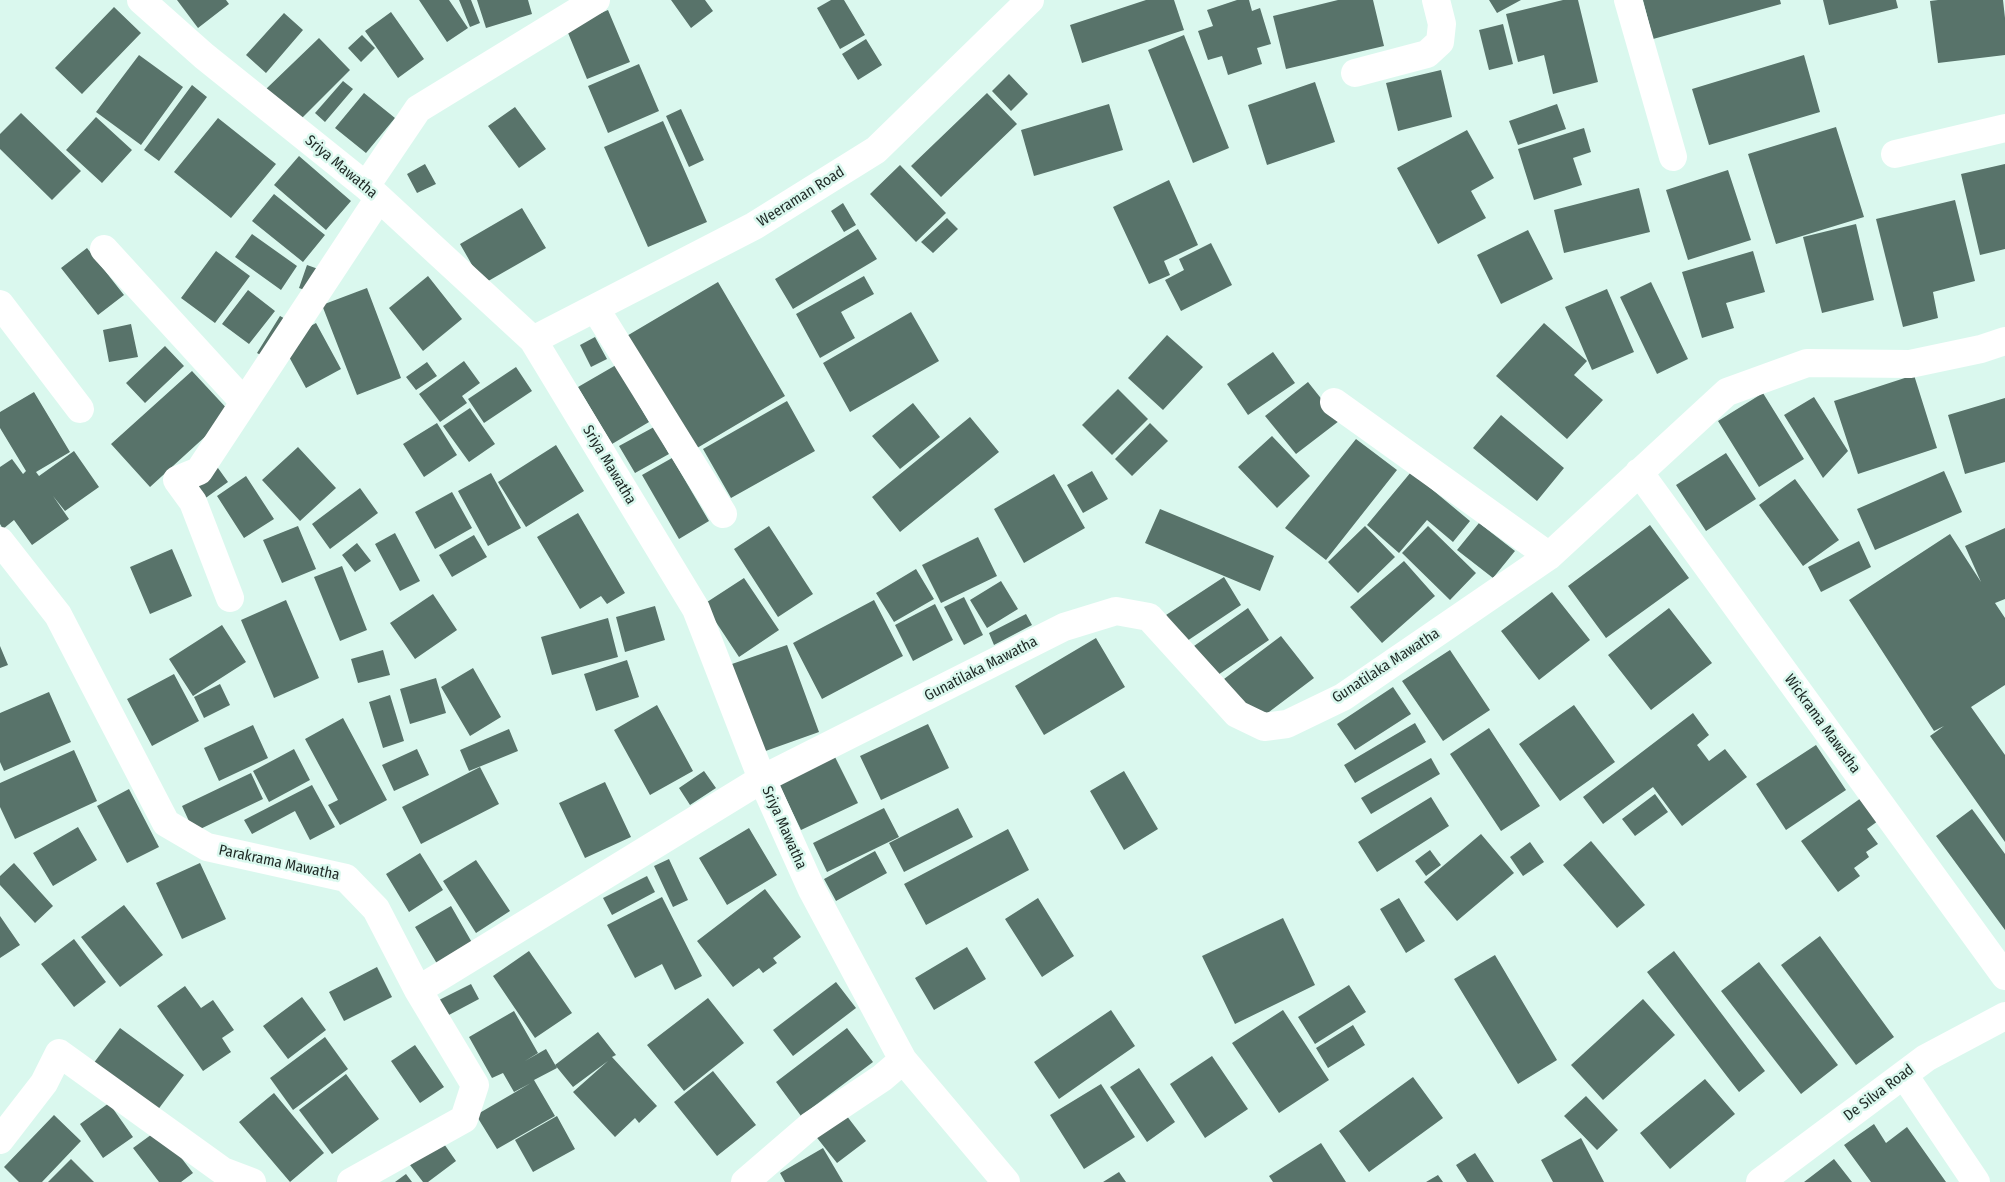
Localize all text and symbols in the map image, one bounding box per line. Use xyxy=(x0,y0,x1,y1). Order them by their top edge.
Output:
street label: Sriya Mawatha xyxy=(301,132,381,202)
street label: Weeraman Road xyxy=(754,163,848,231)
street label: Sriya Mawatha xyxy=(578,422,640,508)
street label: Gunatilaka Mawatha xyxy=(1329,625,1443,707)
street label: Gunatilaka Mawatha xyxy=(922,633,1040,705)
street label: Wickrama Mawatha xyxy=(1780,671,1864,777)
street label: Sriya Mawatha xyxy=(758,784,810,872)
street label: Parakrama Mawatha xyxy=(217,841,341,885)
street label: De Silva Road xyxy=(1840,1061,1918,1125)

